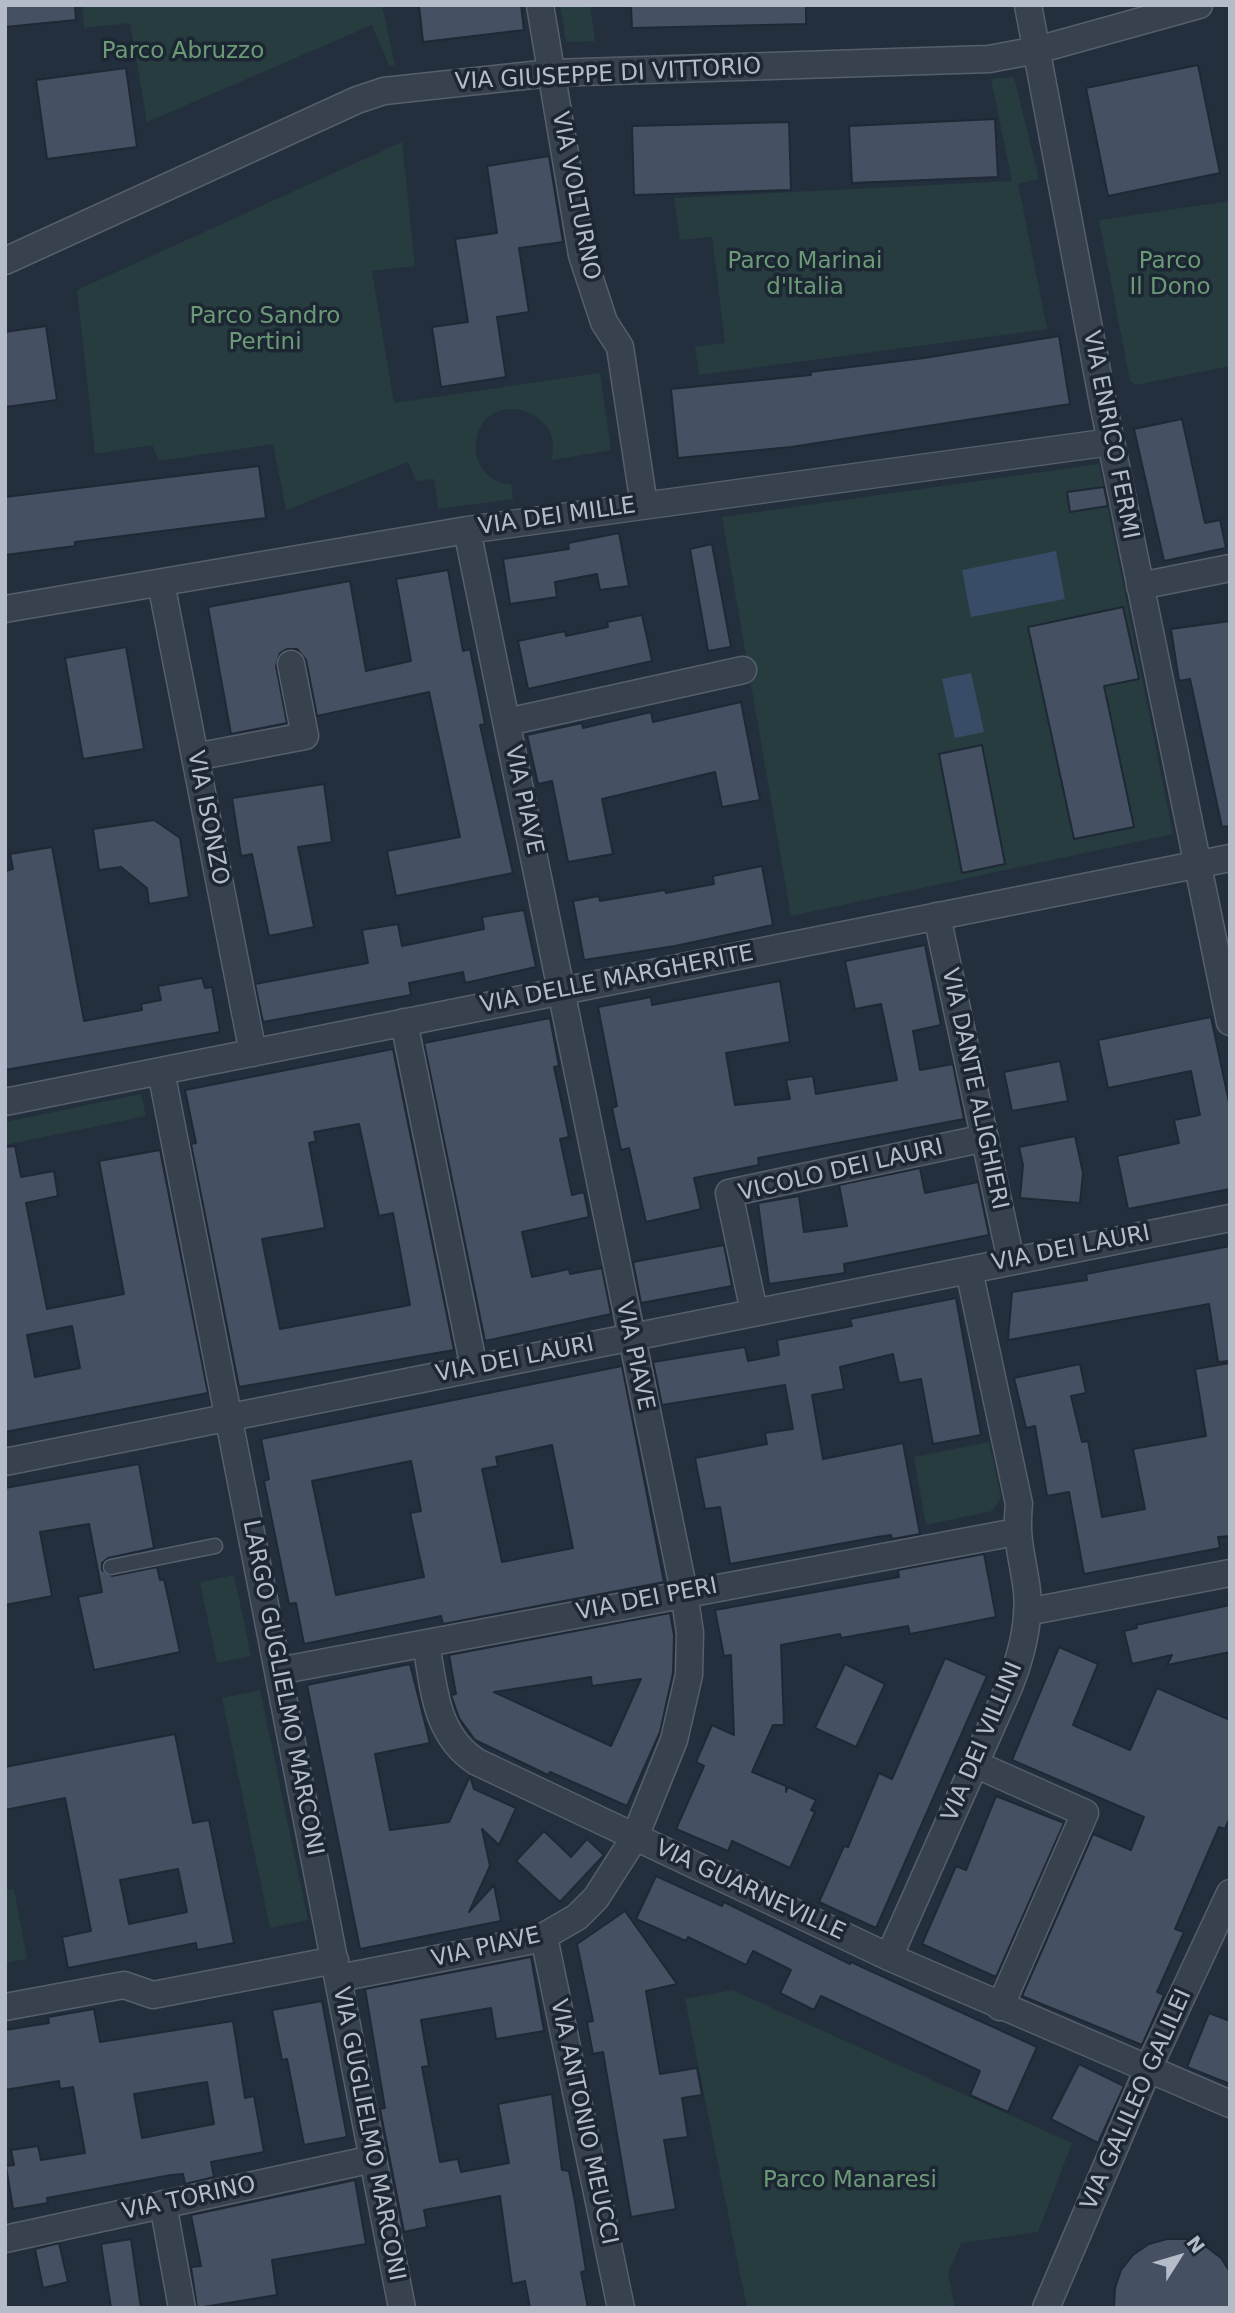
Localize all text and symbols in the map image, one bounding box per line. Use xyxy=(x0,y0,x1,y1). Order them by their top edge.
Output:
park label: Parco Abruzzo xyxy=(102,38,264,66)
street label: VIA GIUSEPPE DI VITTORIO xyxy=(454,53,762,97)
street label: VIA VOLTURNO xyxy=(545,110,605,282)
park label: Parco Marinai d'Italia xyxy=(728,248,882,302)
park label: Parco Il Dono xyxy=(1130,248,1210,302)
park label: Parco Sandro Pertini xyxy=(190,303,340,357)
street label: VIA ENRICO FERMI xyxy=(1076,328,1144,542)
street label: VIA DEI MILLE xyxy=(477,492,637,542)
street label: VIA PIAVE xyxy=(498,743,548,857)
street label: VIA ISONZO xyxy=(180,749,234,887)
street label: VIA DELLE MARGHERITE xyxy=(478,940,756,1020)
street label: VIA DANTE ALIGHIERI xyxy=(935,966,1013,1212)
street label: VICOLO DEI LAURI xyxy=(736,1134,946,1208)
street label: VIA DEI LAURI xyxy=(990,1220,1152,1278)
street label: VIA PIAVE xyxy=(609,1299,659,1413)
street label: VIA DEI LAURI xyxy=(434,1331,596,1389)
street label: LARGO GUGLIELMO MARCONI xyxy=(236,1518,328,1858)
street label: VIA DEI PERI xyxy=(574,1573,720,1627)
street label: VIA DEI VILLINI xyxy=(937,1658,1029,1826)
street label: VIA GUARNEVILLE xyxy=(651,1835,849,1947)
street label: VIA PIAVE xyxy=(429,1922,543,1974)
street label: VIA GUGLIELMO MARCONI xyxy=(326,1985,410,2283)
street label: VIA GALILEO GALILEI xyxy=(1076,1985,1198,2215)
street label: VIA ANTONIO MEUCCI xyxy=(543,1997,623,2247)
park label: Parco Manaresi xyxy=(763,2167,937,2195)
street label: VIA TORINO xyxy=(120,2171,258,2227)
north arrow xyxy=(1144,2222,1214,2292)
text: N xyxy=(1182,2231,1209,2257)

